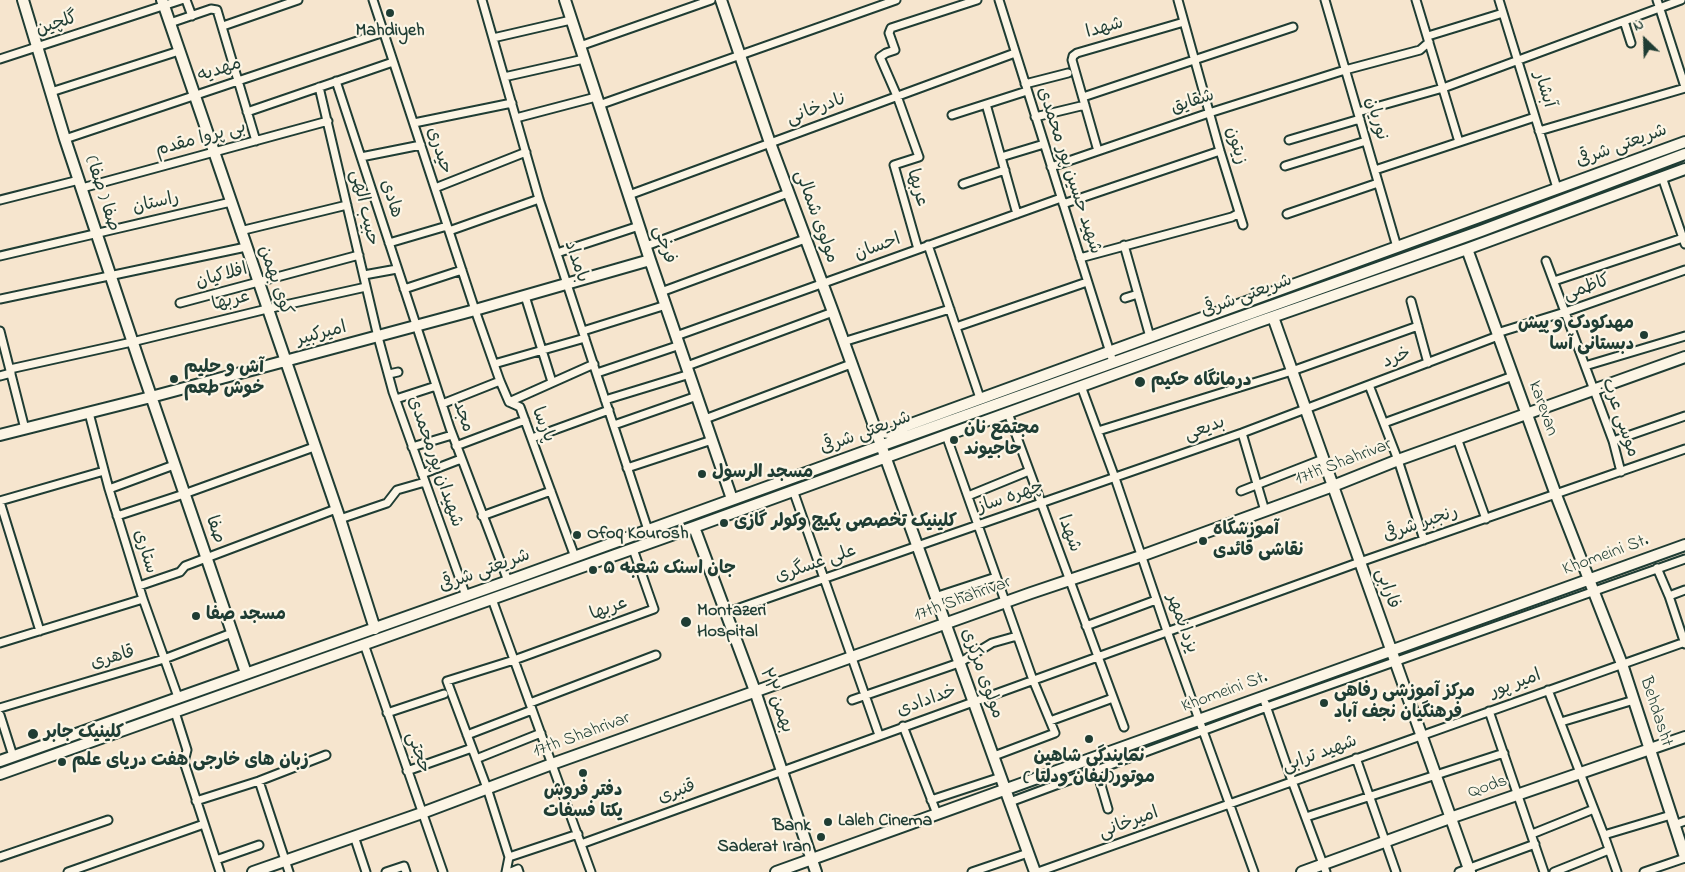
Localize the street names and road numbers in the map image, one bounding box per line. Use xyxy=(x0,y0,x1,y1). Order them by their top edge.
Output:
street label: گلچین xyxy=(33,8,81,42)
street label: شهدا xyxy=(1084,13,1126,45)
street label: مهدیه xyxy=(195,54,245,88)
street label: آبشار xyxy=(1527,70,1559,110)
street label: شهید حسین پور محمدی xyxy=(1031,85,1105,257)
street label: شقایق xyxy=(1169,86,1217,120)
street label: نادرخانی xyxy=(784,89,850,131)
street label: نوریان xyxy=(1359,95,1391,143)
street label: بی پروا مقدم xyxy=(153,118,249,162)
street label: شریعتی شرقی xyxy=(1574,121,1670,173)
street label: حیدری xyxy=(420,125,456,177)
street label: زیتون xyxy=(1219,125,1251,167)
street label: صفا ( صفا) xyxy=(79,154,123,234)
street label: مولوی شمالی xyxy=(788,167,842,267)
street label: عربها xyxy=(900,167,932,209)
street label: حبیب الهی xyxy=(344,168,382,248)
street label: هادی xyxy=(374,177,406,221)
street label: راستان xyxy=(131,188,181,220)
street label: فرخی xyxy=(647,223,679,267)
street label: احسان xyxy=(852,230,904,266)
street label: بامداد xyxy=(558,238,592,286)
street label: کوی بهمن xyxy=(252,243,296,319)
street label: افلاکیان xyxy=(194,260,250,294)
street label: شریعتی شرقی xyxy=(1199,271,1295,323)
street label: کاظمی xyxy=(1561,271,1613,307)
street label: عربها xyxy=(210,287,252,317)
street label: امیرکبیر xyxy=(295,318,349,352)
street label: خرد xyxy=(1380,344,1414,374)
street label: موسی عرب xyxy=(1595,375,1643,461)
street label: karevan xyxy=(1522,379,1562,439)
street label: شهیدان پورمحمدی xyxy=(401,394,467,530)
street label: مجد xyxy=(447,399,477,435)
street label: پارسا xyxy=(525,404,559,446)
street label: شریعتی شرقی xyxy=(818,408,914,460)
street label: بدیعی xyxy=(1182,413,1228,447)
street label: 17th Shahrivar xyxy=(1293,435,1395,491)
street label: چهره ساز xyxy=(975,477,1047,519)
street label: رنجبر شرقی xyxy=(1381,502,1461,548)
street label: صفا xyxy=(199,513,229,547)
street label: شهدا xyxy=(1051,513,1085,555)
street label: ستاری xyxy=(127,527,161,577)
street label: Khomeini St. xyxy=(1560,530,1652,582)
street label: علی عسگری xyxy=(773,541,859,589)
street label: شریعتی شرقی xyxy=(437,546,533,598)
street label: فارابی xyxy=(1369,566,1403,612)
street label: 17th Shahrivar xyxy=(912,572,1014,628)
street label: یزدانمهر xyxy=(1160,591,1202,657)
street label: عربها xyxy=(587,593,631,627)
street label: مولوی مرکزی xyxy=(955,626,1007,722)
street label: قاهری xyxy=(88,642,138,676)
street label: ۲۲ بهمن xyxy=(753,666,797,736)
street label: امیر پور xyxy=(1488,666,1544,704)
street label: Khomeini St. xyxy=(1179,667,1271,719)
street label: Behdasht xyxy=(1634,674,1676,750)
street label: خدادادی xyxy=(894,681,960,723)
street label: 17th Shahrivar xyxy=(531,708,633,764)
street label: حجتی xyxy=(400,730,434,776)
street label: شهید ترابی xyxy=(1280,731,1360,779)
street label: Qods xyxy=(1465,771,1511,805)
street label: قنبری xyxy=(655,776,699,810)
street label: امیرخانی xyxy=(1096,803,1162,845)

